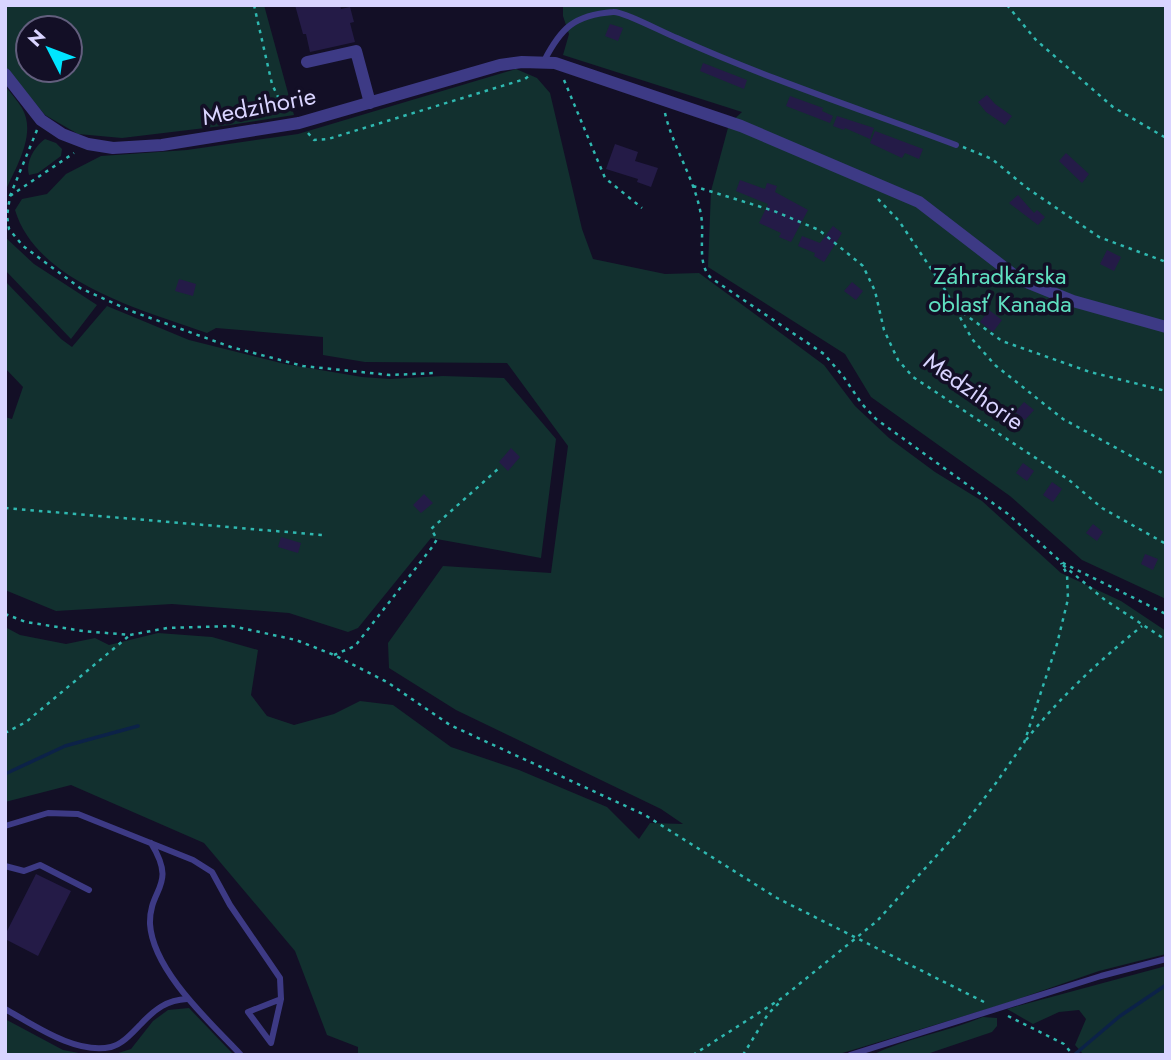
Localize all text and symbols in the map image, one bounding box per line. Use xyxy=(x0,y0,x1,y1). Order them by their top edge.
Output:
north arrow xyxy=(14,14,84,84)
text: N xyxy=(22,23,52,53)
street label: Medzihorie xyxy=(199,78,319,134)
park label: Záhradkárska oblasť Kanada xyxy=(928,258,1072,321)
street label: Medzihorie xyxy=(917,344,1031,438)

